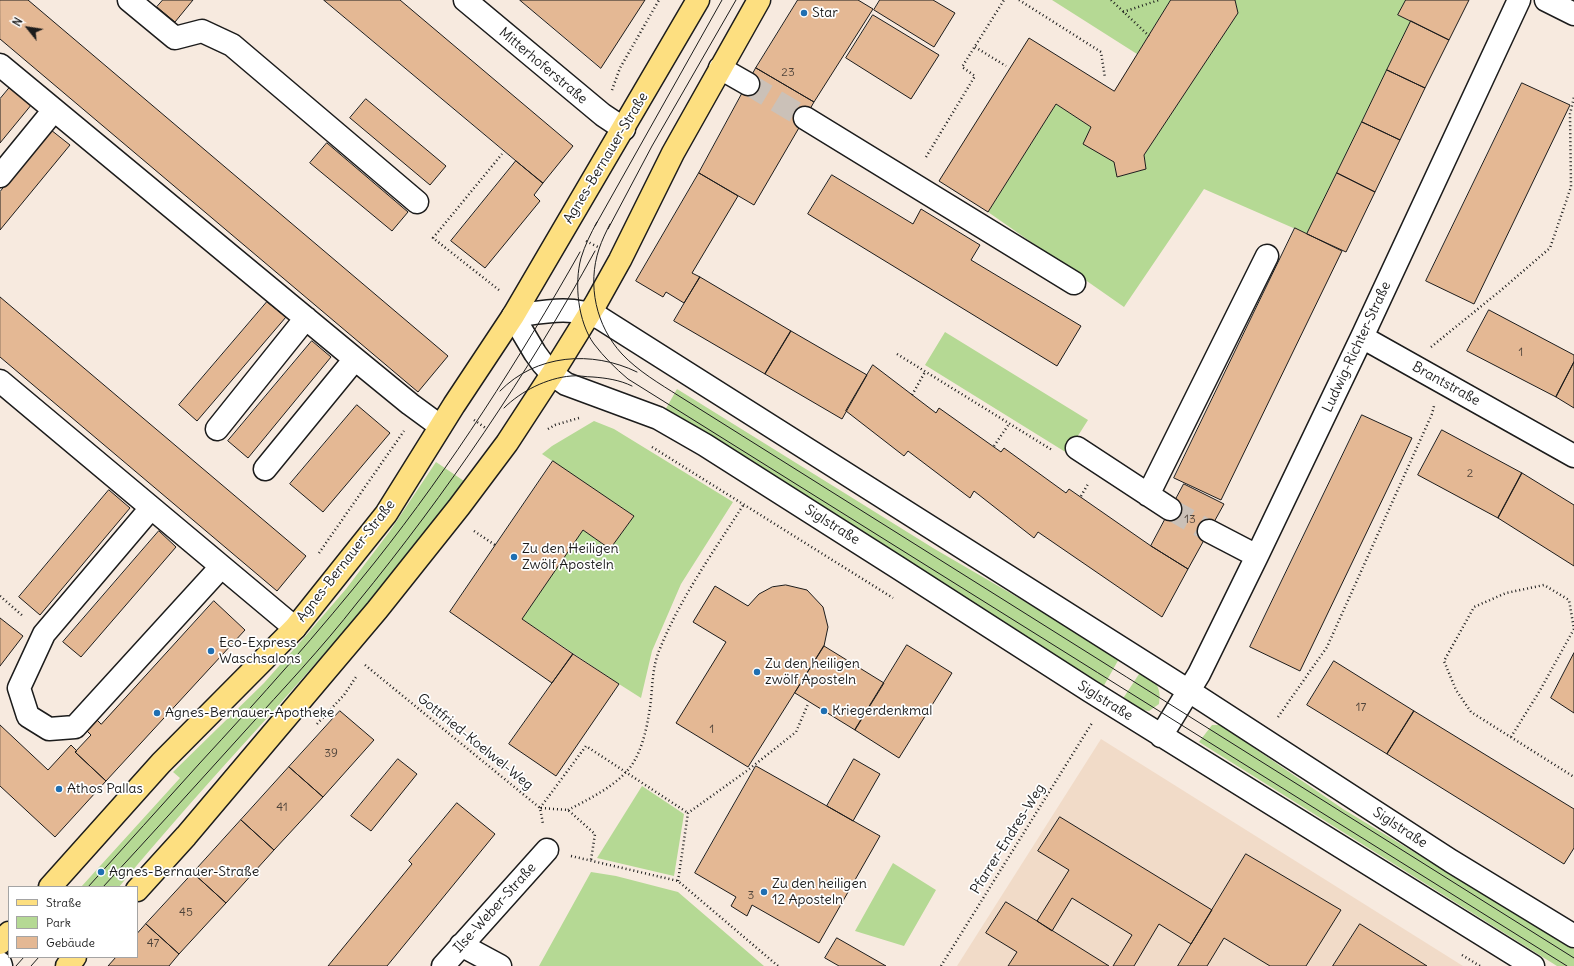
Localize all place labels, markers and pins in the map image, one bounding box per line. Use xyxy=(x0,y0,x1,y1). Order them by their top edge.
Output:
place label: Star xyxy=(812,5,838,21)
marker: Star xyxy=(799,8,809,18)
place label: Zu den Heiligen Zwölf Aposteln xyxy=(522,541,619,574)
marker: Zu den Heiligen Zwölf Aposteln xyxy=(509,552,519,562)
place label: Eco-Express Waschsalons xyxy=(219,635,301,668)
marker: Eco-Express Waschsalons xyxy=(206,646,216,656)
place label: Zu den heiligen zwölf Aposteln xyxy=(765,656,860,688)
marker: Zu den heiligen zwölf Aposteln xyxy=(752,667,762,677)
place label: Kriegerdenkmal xyxy=(832,703,932,719)
place label: Agnes-Bernauer-Apotheke xyxy=(165,705,334,721)
marker: Kriegerdenkmal xyxy=(819,706,829,716)
marker: Agnes-Bernauer-Apotheke xyxy=(152,708,162,718)
place label: Athos Pallas xyxy=(67,781,143,797)
marker: Athos Pallas xyxy=(54,784,64,794)
place label: Agnes-Bernauer-Straße xyxy=(109,864,259,880)
marker: Agnes-Bernauer-Straße xyxy=(96,867,106,877)
place label: Zu den heiligen 12 Aposteln xyxy=(772,876,867,908)
marker: Zu den heiligen 12 Aposteln xyxy=(759,887,769,897)

